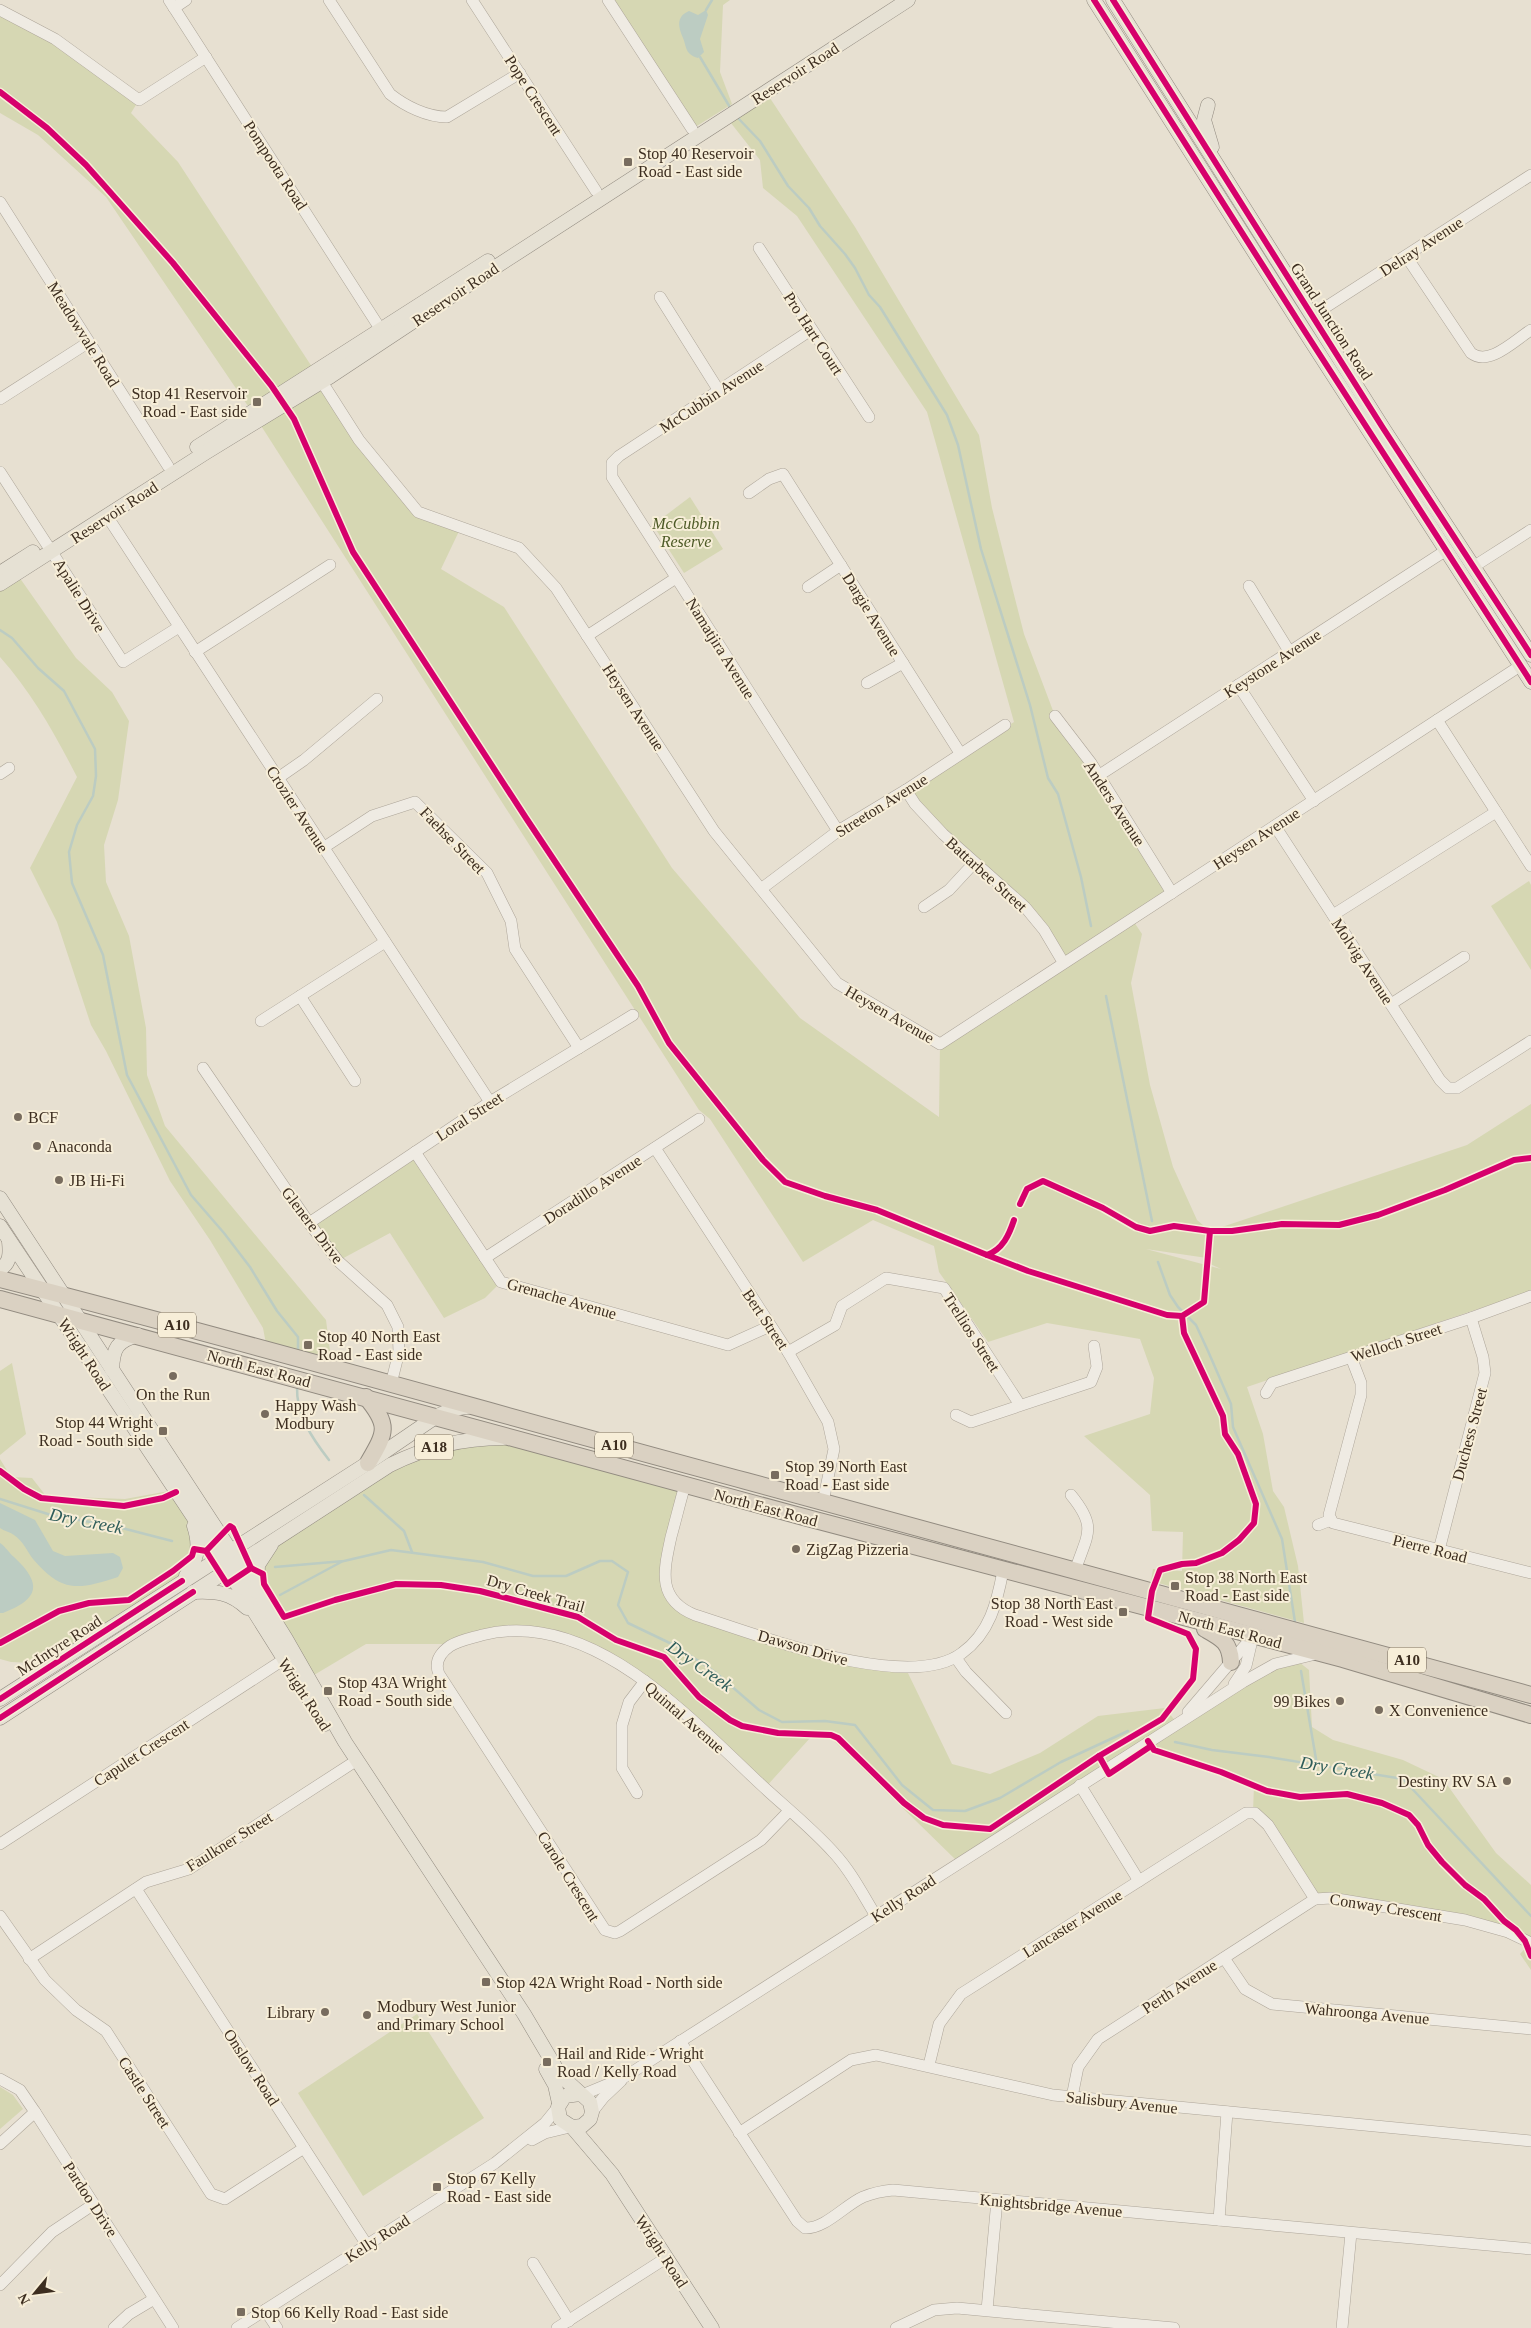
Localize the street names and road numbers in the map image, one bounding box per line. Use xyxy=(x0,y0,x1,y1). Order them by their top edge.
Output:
street label: Reservoir Road xyxy=(749,39,842,108)
street label: Pope Crescent xyxy=(501,52,566,139)
street label: Pompoota Road xyxy=(240,118,311,214)
street label: Delray Avenue xyxy=(1377,213,1466,280)
street label: Reservoir Road xyxy=(409,259,501,329)
street label: Grand Junction Road xyxy=(1287,260,1376,383)
street label: Meadowvale Road xyxy=(44,279,123,390)
street label: Pro Hart Court xyxy=(781,289,847,378)
street label: McCubbin Avenue xyxy=(656,357,766,436)
street label: Reservoir Road xyxy=(68,478,161,547)
street label: Apalie Drive xyxy=(50,556,109,636)
street label: Dargie Avenue xyxy=(838,570,904,660)
street label: Namatjira Avenue xyxy=(682,595,758,702)
street label: Keystone Avenue xyxy=(1221,626,1324,702)
street label: Heysen Avenue xyxy=(598,661,668,754)
street label: Anders Avenue xyxy=(1081,758,1148,849)
street label: Crozier Avenue xyxy=(263,763,332,856)
street label: Streeton Avenue xyxy=(832,770,930,840)
street label: Faehse Street xyxy=(417,804,489,877)
street label: Heysen Avenue xyxy=(1210,804,1303,874)
street label: Battarbee Street xyxy=(943,834,1031,915)
street label: Molvig Avenue xyxy=(1328,915,1397,1008)
street label: Heysen Avenue xyxy=(842,982,937,1048)
street label: Loral Street xyxy=(433,1088,506,1144)
street label: Doradillo Avenue xyxy=(540,1152,644,1227)
street label: Glenere Drive xyxy=(278,1184,347,1267)
street label: Grenache Avenue xyxy=(505,1275,619,1322)
street label: Bert Street xyxy=(739,1286,792,1353)
street label: Trellios Street xyxy=(940,1290,1004,1375)
road number: A10 xyxy=(158,1312,196,1338)
street label: Wright Road xyxy=(54,1315,114,1394)
street label: Welloch Street xyxy=(1349,1320,1444,1365)
street label: North East Road xyxy=(205,1346,313,1390)
street label: Duchess Street xyxy=(1449,1385,1490,1482)
road number: A10 xyxy=(595,1432,633,1458)
road number: A18 xyxy=(415,1434,453,1460)
street label: North East Road xyxy=(712,1485,820,1529)
street label: Pierre Road xyxy=(1391,1531,1469,1566)
street label: Dry Creek Trail xyxy=(485,1571,587,1617)
street label: North East Road xyxy=(1176,1607,1284,1651)
street label: McIntyre Road xyxy=(14,1612,105,1680)
street label: Dawson Drive xyxy=(756,1627,850,1668)
road number: A10 xyxy=(1388,1648,1426,1672)
street label: Wright Road xyxy=(274,1655,334,1734)
street label: Quintal Avenue xyxy=(641,1678,728,1756)
street label: Capulet Crescent xyxy=(91,1715,193,1790)
street label: Faulkner Street xyxy=(183,1808,276,1875)
street label: Carole Crescent xyxy=(534,1828,603,1925)
street label: Kelly Road xyxy=(868,1871,939,1926)
street label: Lancaster Avenue xyxy=(1019,1886,1125,1961)
street label: Conway Crescent xyxy=(1328,1890,1444,1926)
street label: Perth Avenue xyxy=(1139,1956,1220,2017)
street label: Wahroonga Avenue xyxy=(1304,2000,1430,2028)
street label: Onslow Road xyxy=(221,2026,283,2109)
street label: Castle Street xyxy=(115,2054,174,2131)
street label: Salisbury Avenue xyxy=(1065,2088,1179,2118)
street label: Pardoo Drive xyxy=(60,2159,121,2240)
street label: Knightsbridge Avenue xyxy=(979,2191,1123,2221)
street label: Kelly Road xyxy=(342,2211,413,2266)
street label: Wright Road xyxy=(631,2212,691,2291)

